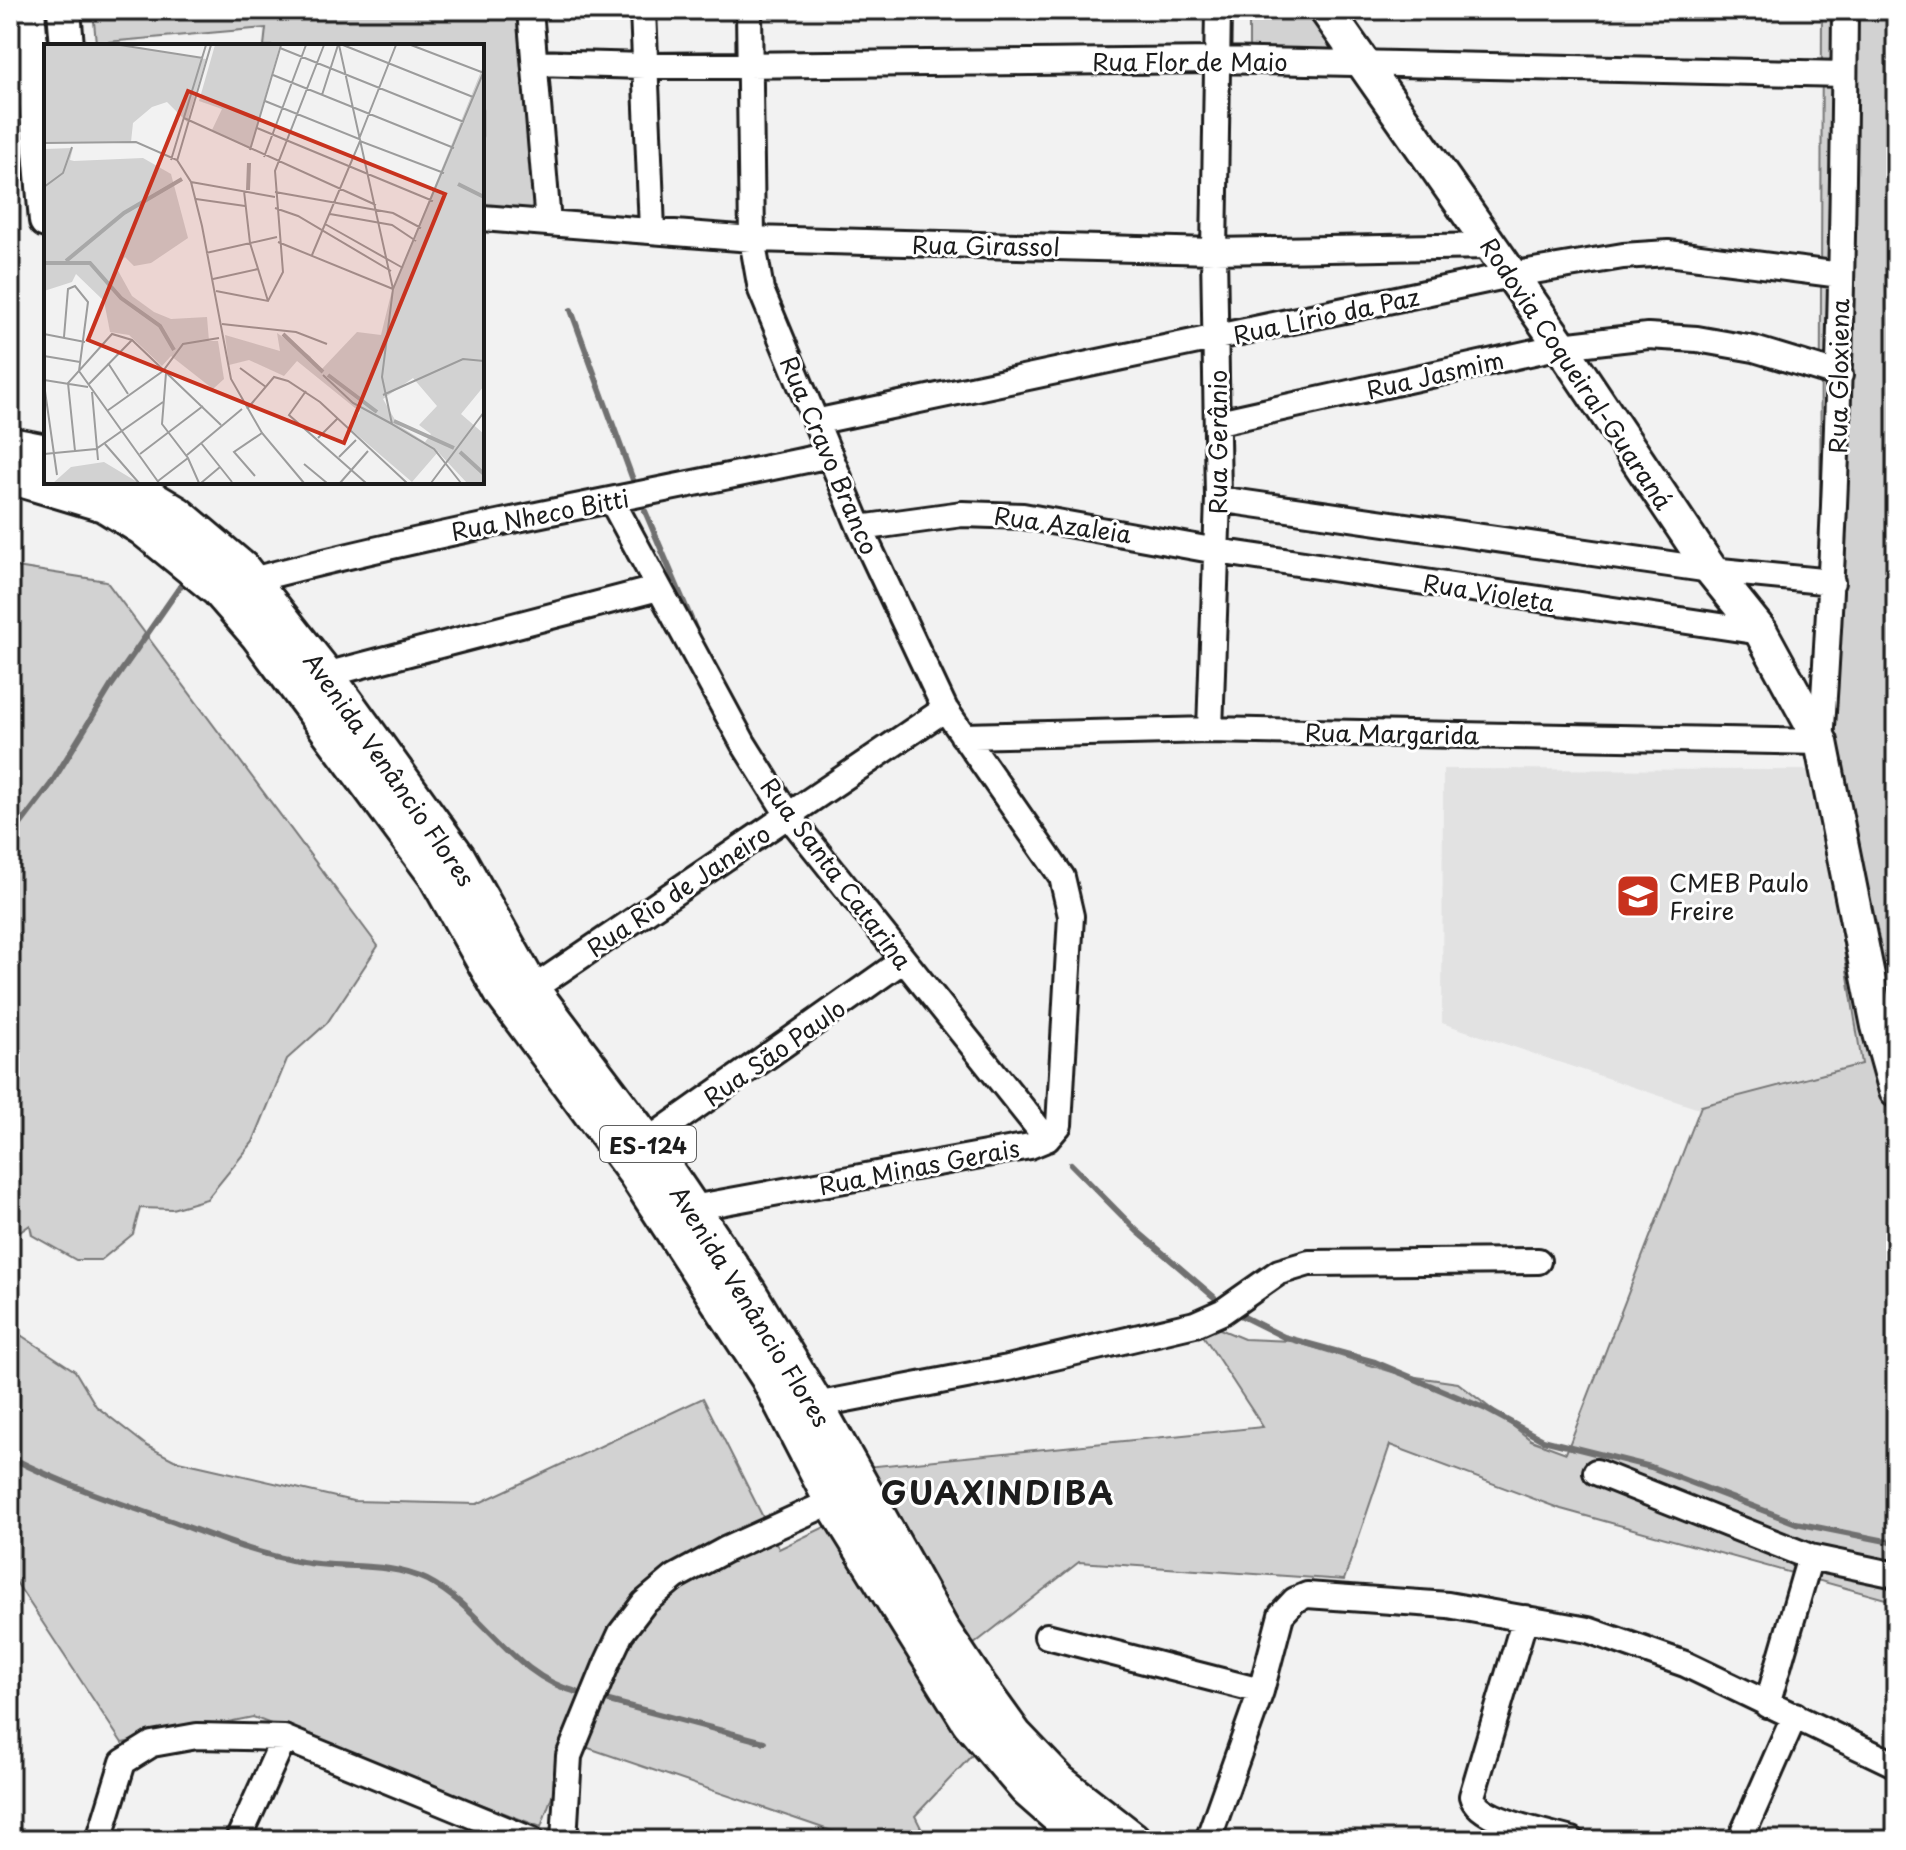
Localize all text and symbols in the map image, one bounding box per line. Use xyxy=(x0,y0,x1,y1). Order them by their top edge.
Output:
street label: Rua Flor de Maio xyxy=(1092,43,1288,79)
inset map xyxy=(44,44,484,484)
street label: Rua Girassol xyxy=(912,226,1060,264)
street label: Rodovia Coqueiral-Guaraná xyxy=(1472,229,1682,517)
street label: Rua Lírio da Paz xyxy=(1230,278,1422,352)
street label: Rua Gloxiena xyxy=(1819,298,1857,454)
street label: Rua Jasmim xyxy=(1363,341,1507,407)
street label: Rua Cravo Branco xyxy=(772,350,888,560)
street label: Rua Gerânio xyxy=(1199,370,1235,514)
street label: Rua Nheco Bitti xyxy=(448,479,632,549)
street label: Rua Azaleia xyxy=(992,497,1134,551)
street label: Rua Violeta xyxy=(1421,564,1557,620)
street label: Avenida Venâncio Flores xyxy=(295,645,485,893)
street label: Rua Margarida xyxy=(1305,713,1480,753)
street label: Rua Santa Catarina xyxy=(753,769,921,977)
street label: Rua Rio de Janeiro xyxy=(579,815,777,965)
place label: CMEB Paulo Freire xyxy=(1669,864,1809,928)
school or university icon: CMEB Paulo Freire xyxy=(1614,872,1662,920)
street label: Rua São Paulo xyxy=(696,990,852,1114)
road number: ES-124 xyxy=(600,1126,696,1162)
street label: Rua Minas Gerais xyxy=(816,1129,1022,1203)
street label: Avenida Venâncio Flores xyxy=(662,1178,840,1434)
district label: GUAXINDIBA xyxy=(881,1468,1115,1516)

